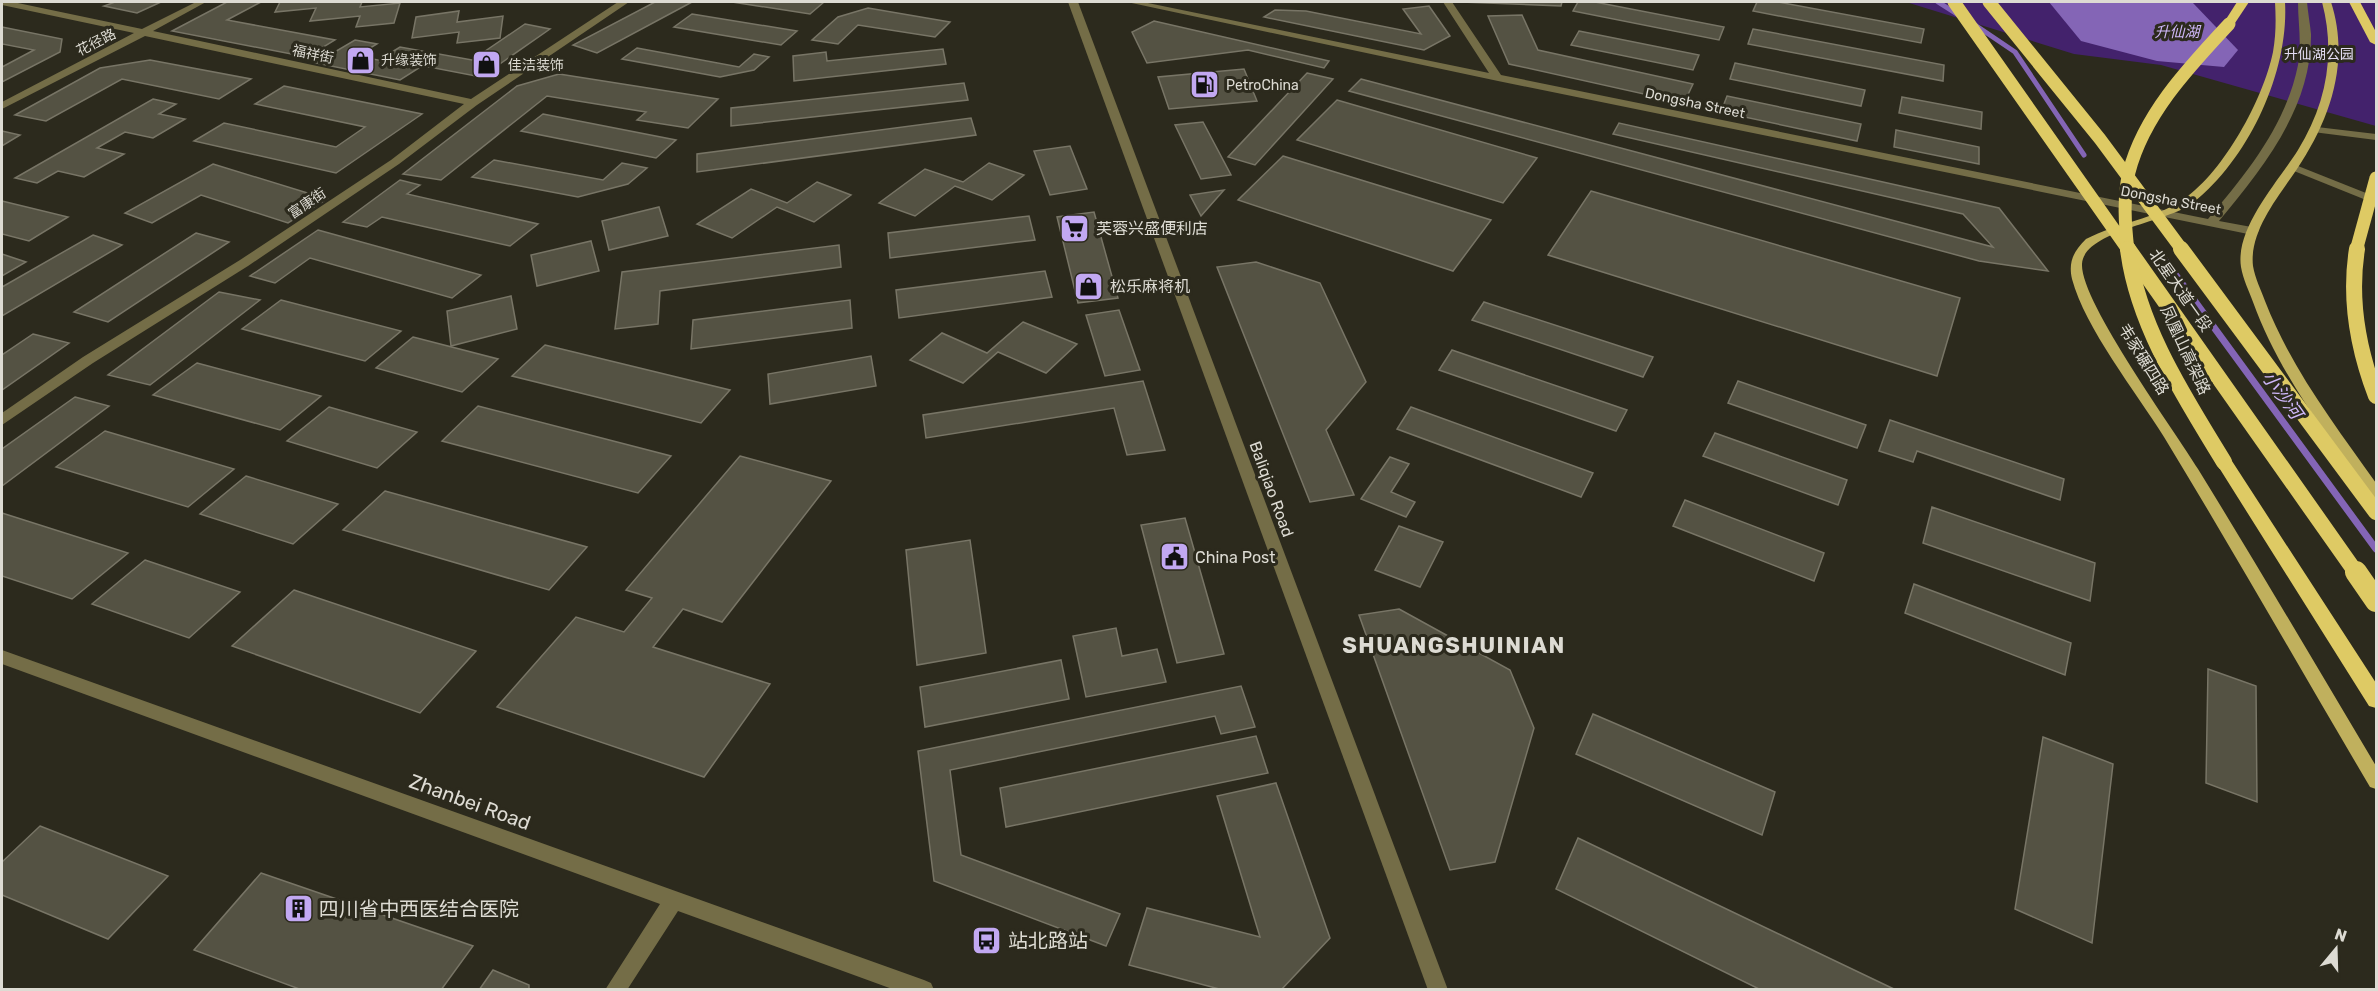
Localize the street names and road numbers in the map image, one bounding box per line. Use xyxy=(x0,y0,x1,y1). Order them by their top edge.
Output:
street label: 花径路 xyxy=(74,25,119,60)
street label: 福祥街 xyxy=(291,42,335,67)
street label: Dongsha Street xyxy=(1643,85,1747,122)
street label: Dongsha Street xyxy=(2119,182,2223,219)
street label: 富康街 xyxy=(285,185,329,222)
street label: 北星大道一段 xyxy=(2145,246,2216,335)
street label: 凤凰山高架路 xyxy=(2157,303,2214,398)
street label: 韦家碾四路 xyxy=(2114,320,2173,398)
street label: Baliqiao Road xyxy=(1245,439,1298,540)
street label: Zhanbei Road xyxy=(406,769,534,835)

